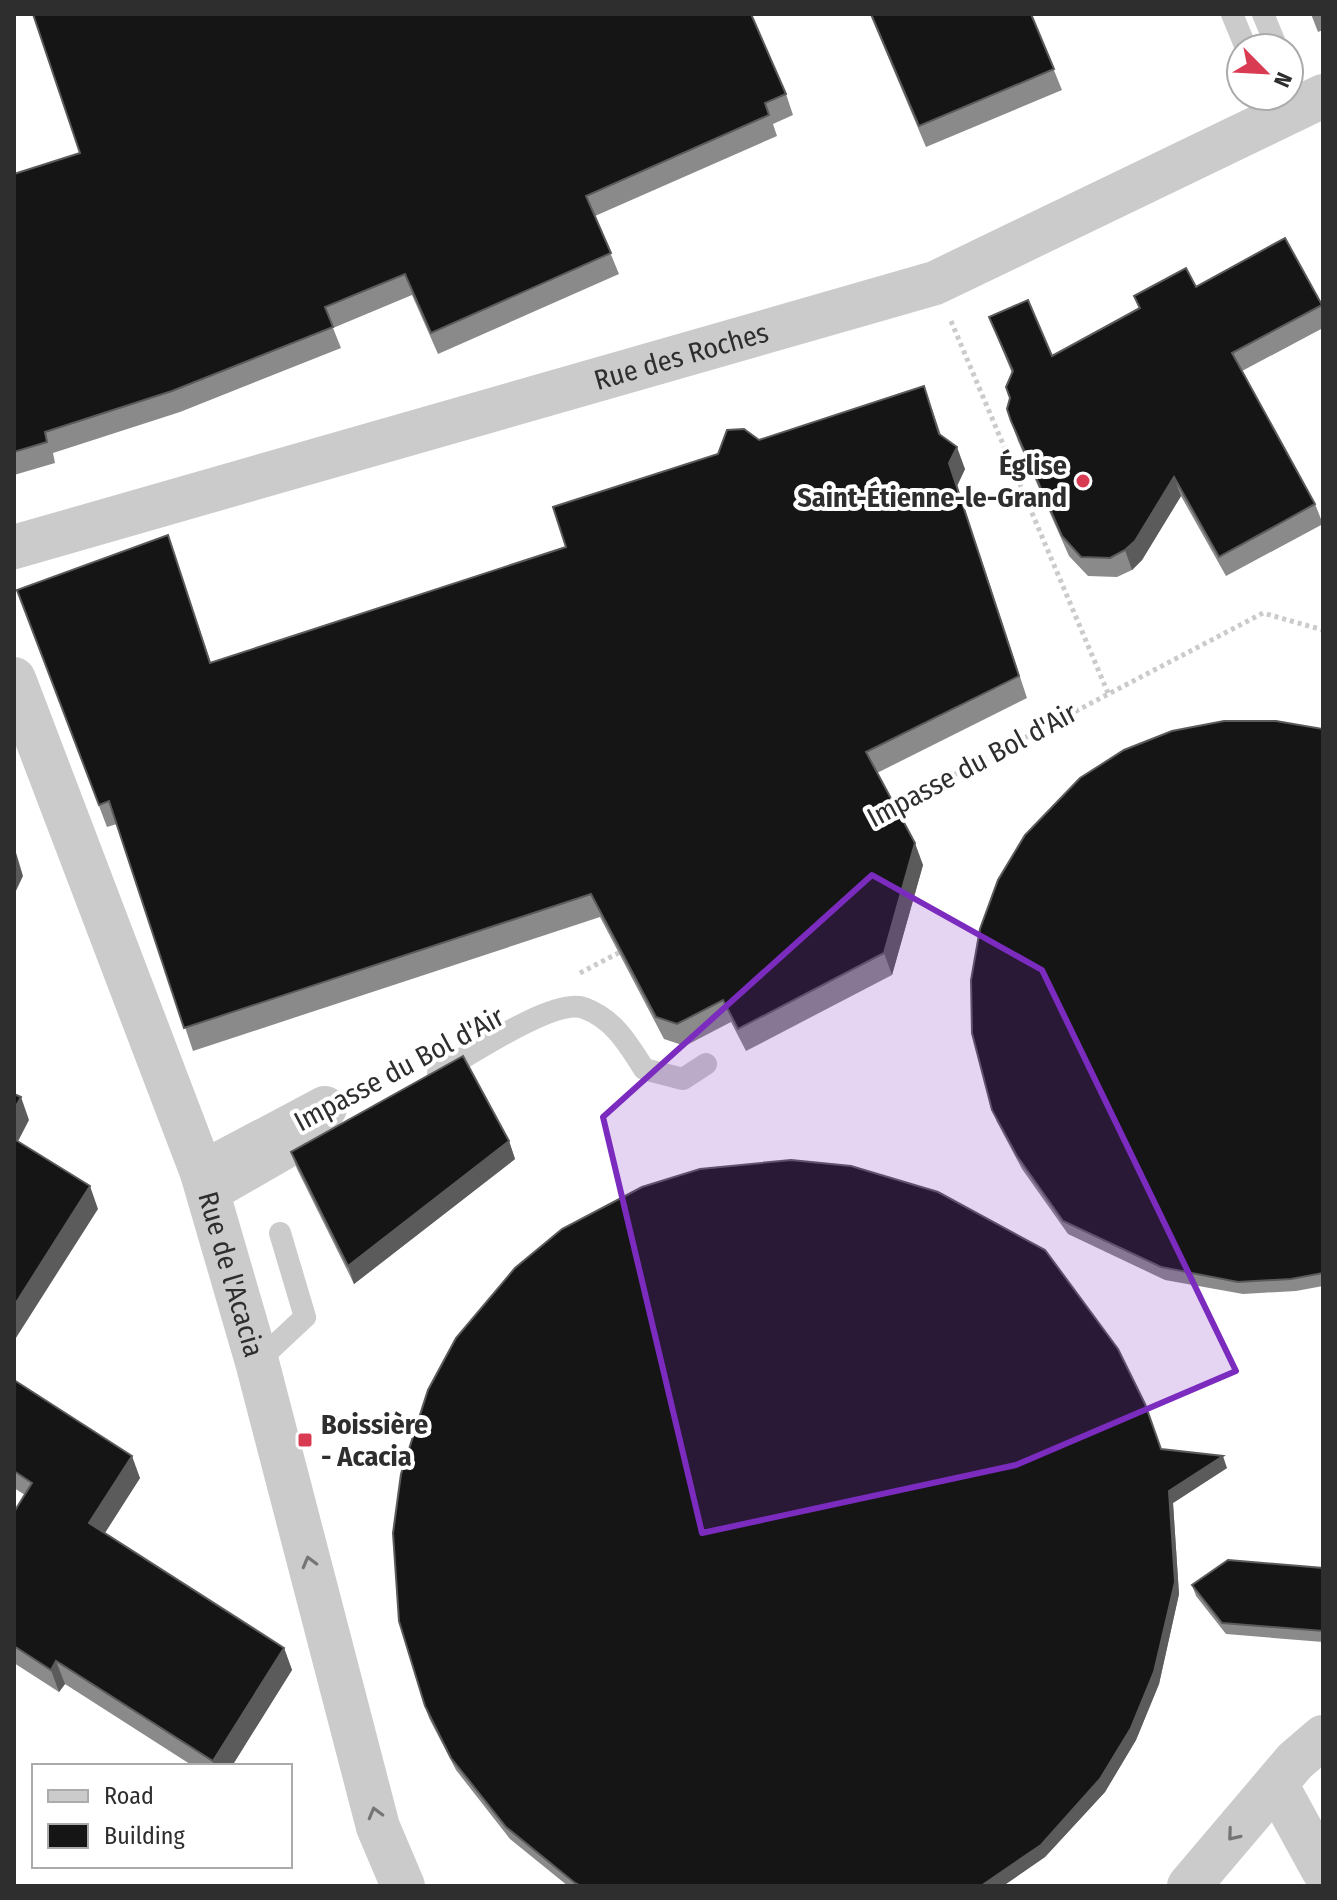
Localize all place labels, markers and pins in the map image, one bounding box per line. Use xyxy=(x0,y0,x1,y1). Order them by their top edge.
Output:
place label: Église Saint-Étienne-le-Grand xyxy=(797,448,1067,514)
marker: Église Saint-Étienne-le-Grand xyxy=(1074,472,1092,490)
place label: Boissière - Acacia xyxy=(321,1408,428,1473)
marker: Boissière - Acacia xyxy=(296,1431,314,1449)

